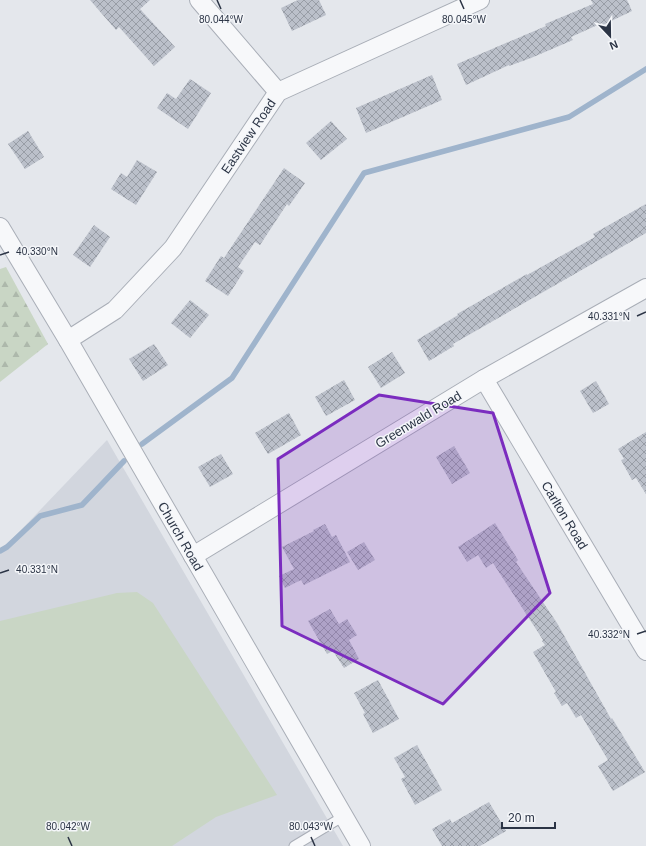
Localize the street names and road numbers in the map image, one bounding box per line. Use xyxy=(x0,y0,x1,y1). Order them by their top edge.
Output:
street label: Eastview Road xyxy=(218,96,279,176)
street label: Greenwald Road xyxy=(373,388,464,451)
street label: Carlton Road xyxy=(538,479,591,552)
street label: Church Road xyxy=(155,499,206,573)

